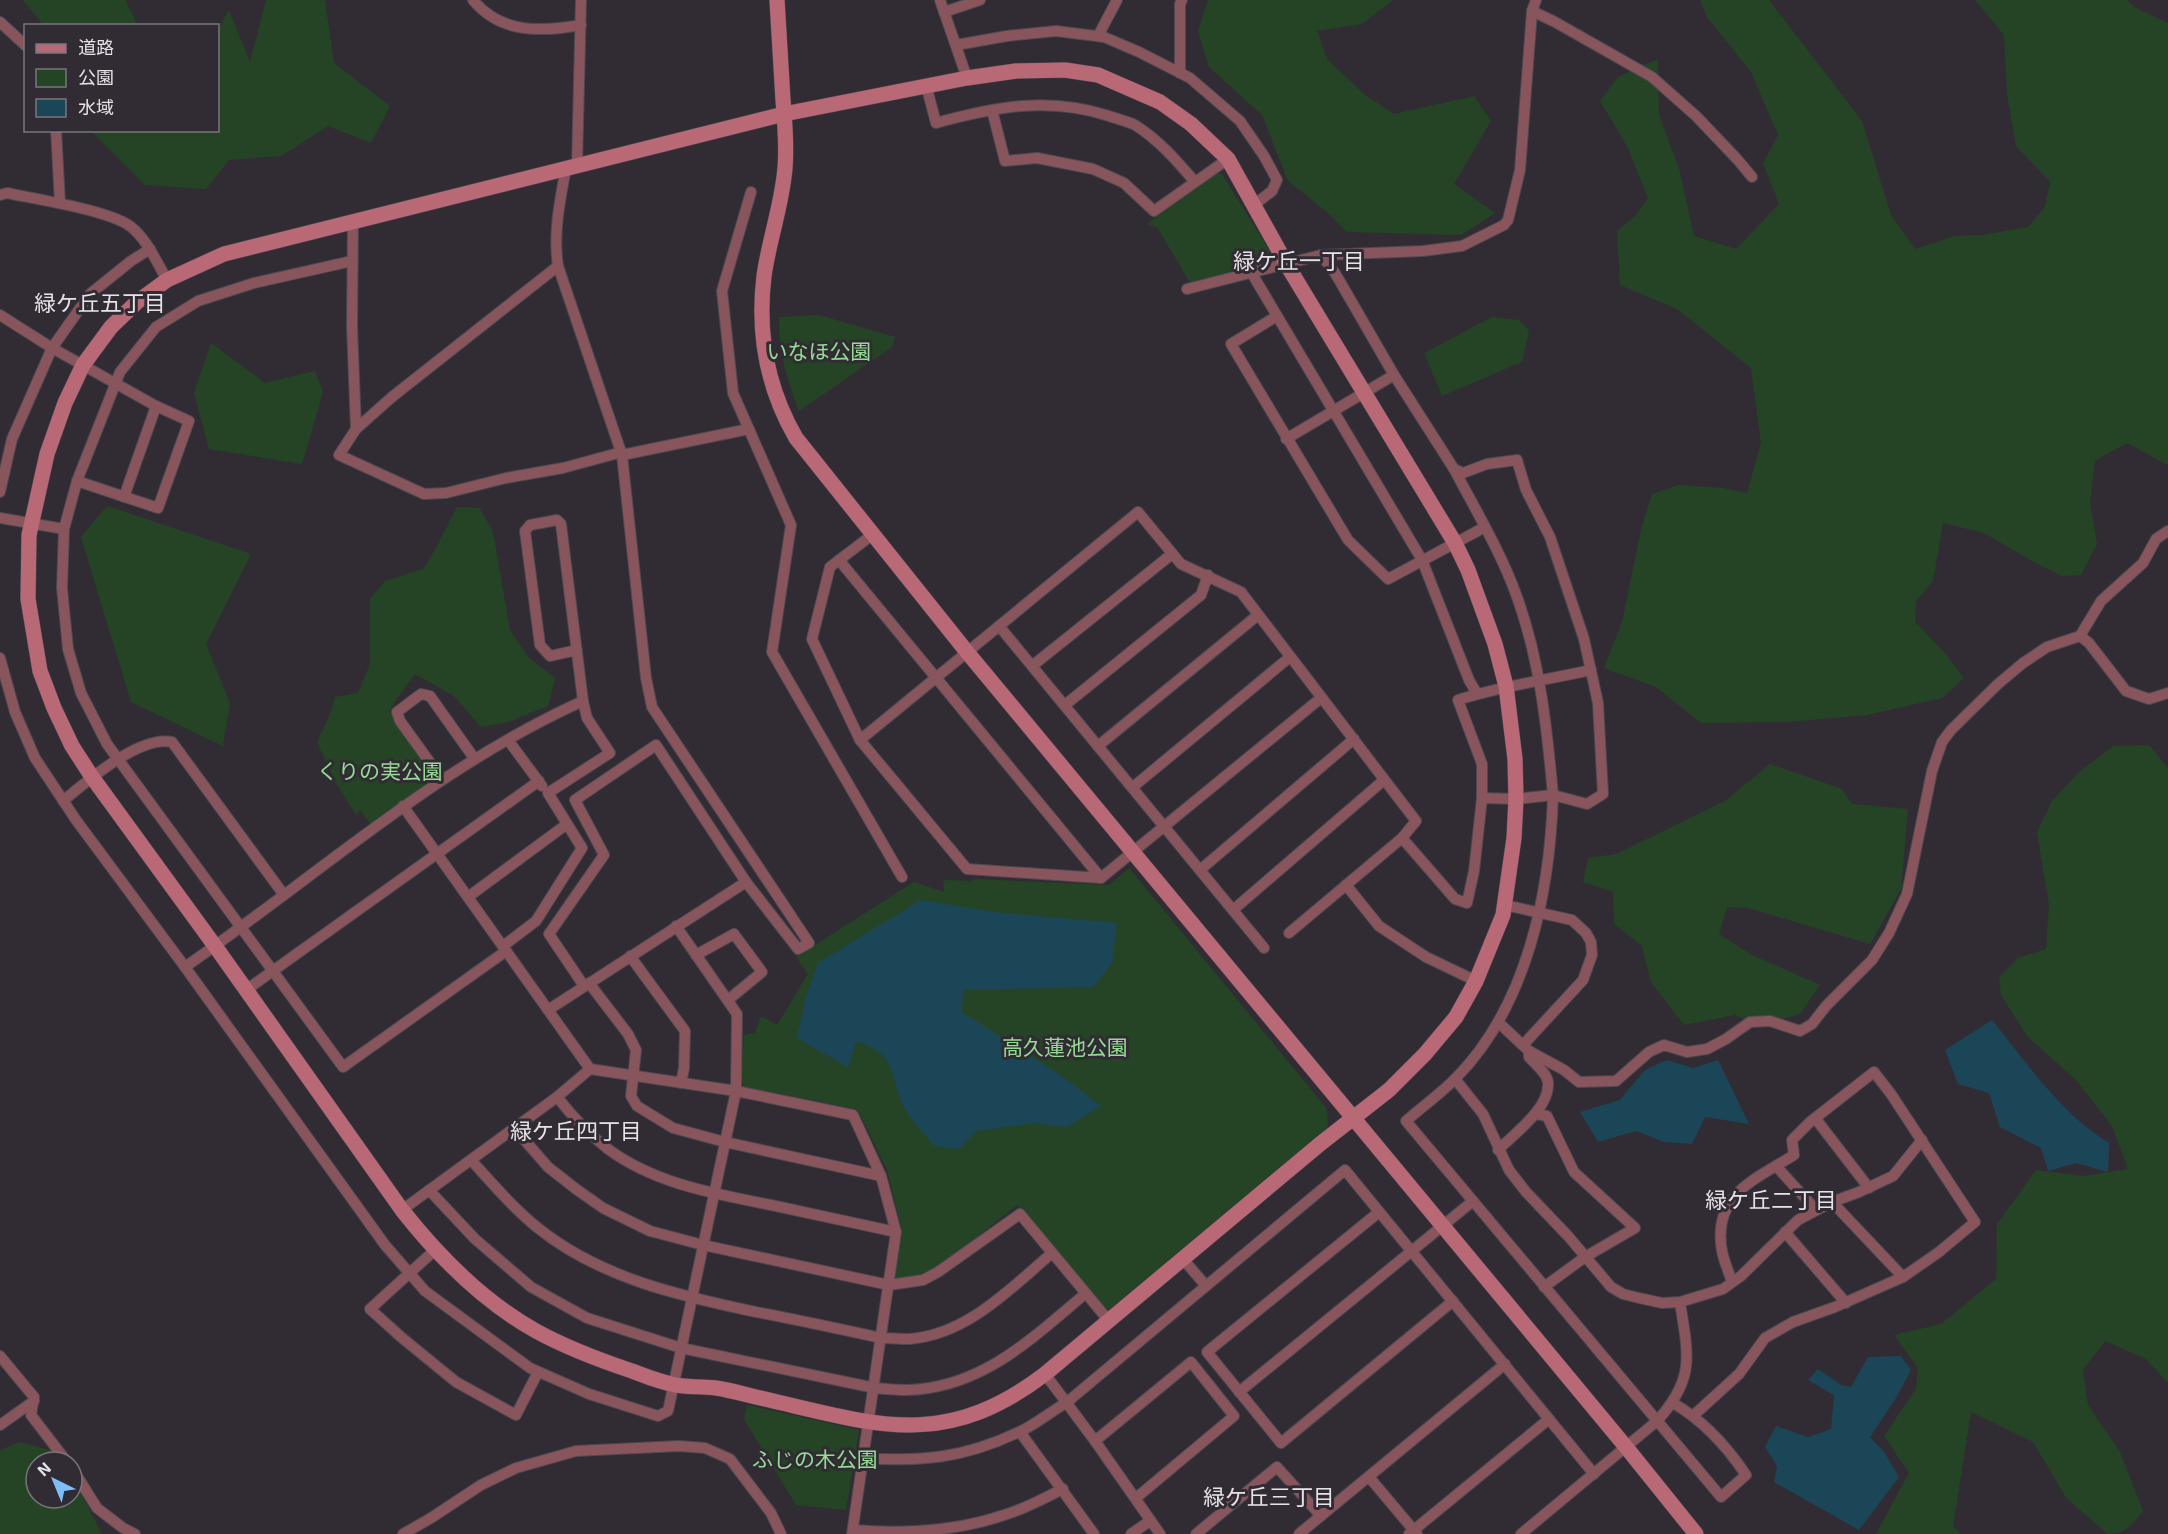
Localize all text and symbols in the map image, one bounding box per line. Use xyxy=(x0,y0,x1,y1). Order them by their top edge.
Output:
legend xyxy=(24,24,219,132)
text: 道路 xyxy=(78,36,114,58)
text: 公園 xyxy=(78,66,114,88)
text: 水域 xyxy=(78,96,114,118)
district label: 緑ケ丘一丁目 xyxy=(1233,247,1365,273)
district label: 緑ケ丘五丁目 xyxy=(34,289,166,315)
park label: いなほ公園 xyxy=(767,338,872,363)
park label: くりの実公園 xyxy=(317,758,443,783)
park label: 高久蓮池公園 xyxy=(1002,1034,1128,1059)
district label: 緑ケ丘四丁目 xyxy=(510,1117,642,1143)
district label: 緑ケ丘二丁目 xyxy=(1705,1186,1837,1212)
park label: ふじの木公園 xyxy=(752,1446,878,1471)
north arrow xyxy=(24,1450,84,1510)
text: N xyxy=(33,1458,54,1480)
district label: 緑ケ丘三丁目 xyxy=(1203,1483,1335,1509)

